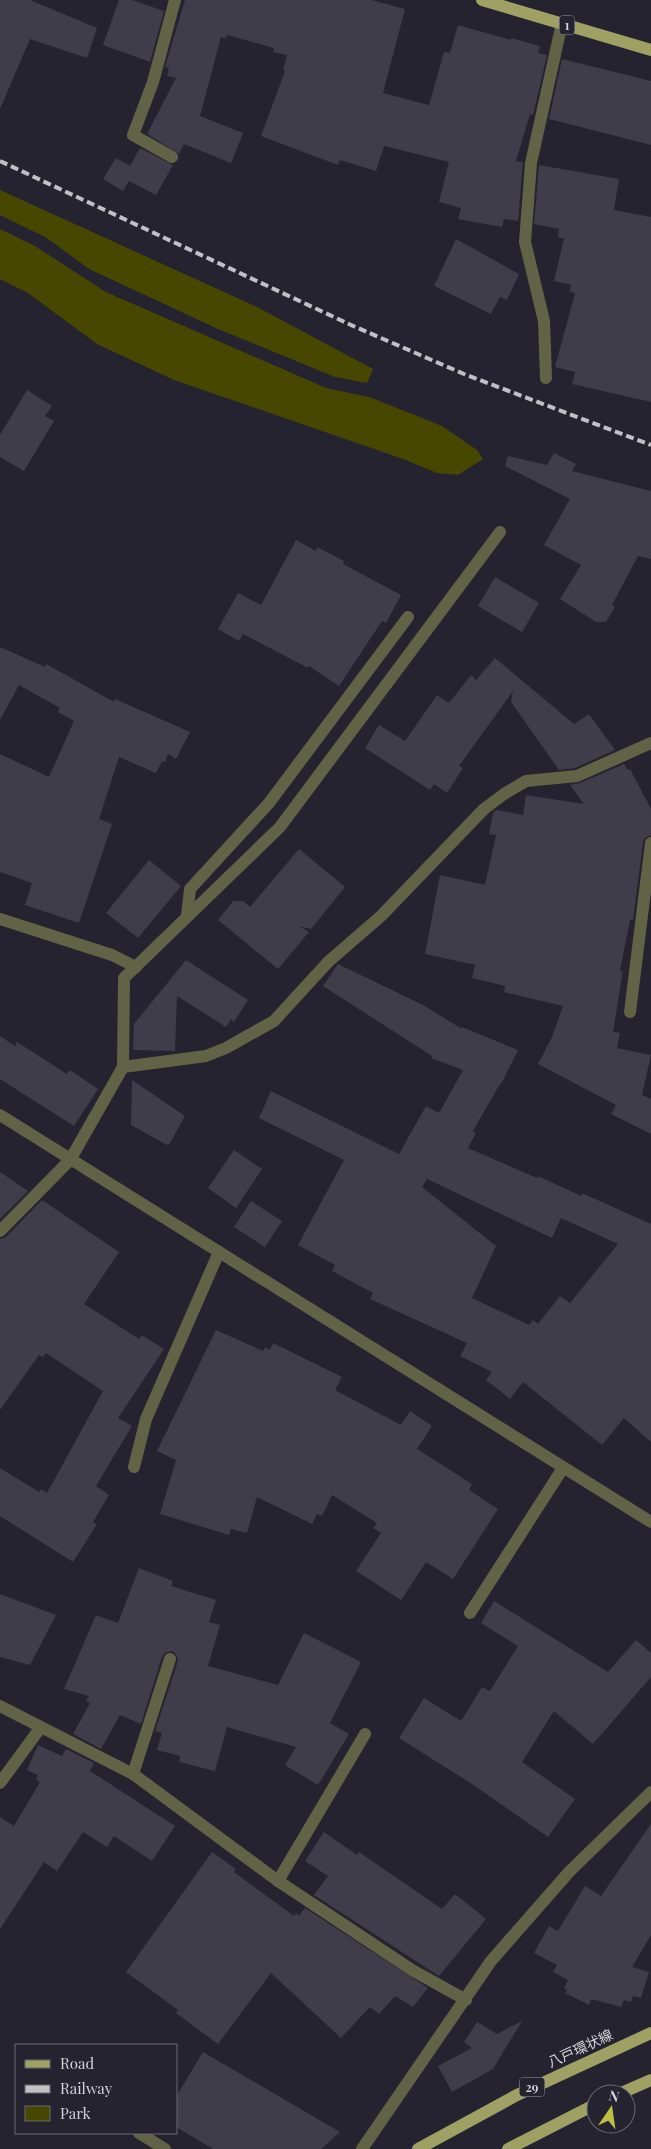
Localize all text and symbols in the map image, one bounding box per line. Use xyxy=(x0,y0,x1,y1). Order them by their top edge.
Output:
road number: 1 xyxy=(560,16,574,34)
street label: 八戸環状線 xyxy=(544,2025,616,2071)
legend xyxy=(15,2044,178,2134)
text: Road xyxy=(60,2053,94,2073)
text: Railway xyxy=(60,2078,113,2098)
road number: 29 xyxy=(520,2078,544,2096)
north arrow xyxy=(586,2084,636,2134)
text: N xyxy=(607,2085,621,2106)
text: Park xyxy=(60,2103,92,2123)

